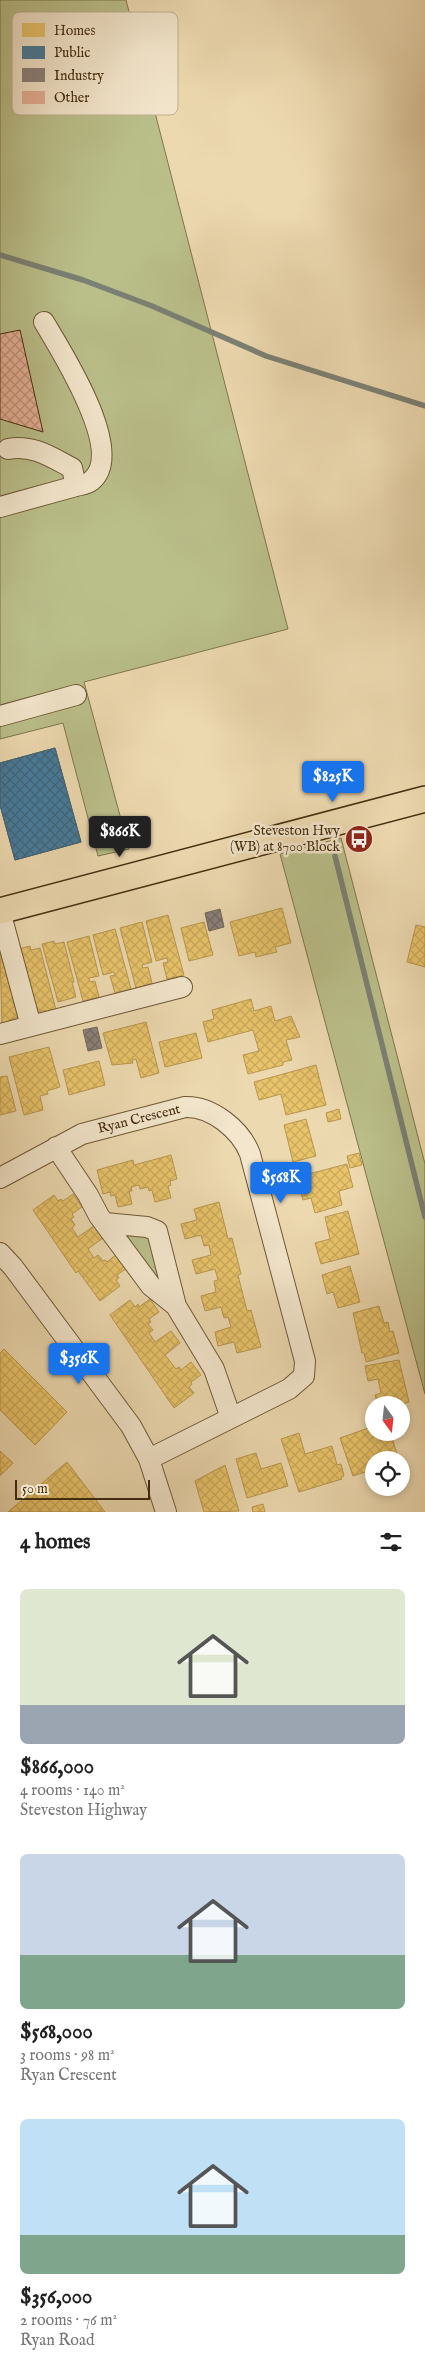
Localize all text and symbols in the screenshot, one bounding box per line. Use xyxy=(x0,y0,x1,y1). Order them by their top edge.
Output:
legend xyxy=(12,12,178,115)
text: Homes xyxy=(54,22,96,40)
text: Public xyxy=(54,44,90,62)
text: Industry xyxy=(54,67,104,85)
text: Other xyxy=(54,89,89,107)
pin: $825K xyxy=(298,760,368,803)
text: $825K xyxy=(313,767,353,787)
pin: $866K xyxy=(85,816,155,858)
text: $866K xyxy=(100,822,140,842)
place label: Steveston Hwy (WB) at 8700 Block xyxy=(230,822,341,856)
bus stop icon: Steveston Hwy (WB) at 8700 Block xyxy=(344,824,374,854)
street label: Ryan Crescent xyxy=(96,1100,182,1138)
pin: $568K xyxy=(246,1162,316,1204)
text: $568K xyxy=(261,1168,301,1188)
pin: $356K xyxy=(44,1342,114,1385)
text: $356K xyxy=(60,1349,98,1369)
north arrow xyxy=(365,1396,410,1441)
map controls xyxy=(365,1396,410,1496)
button: locate xyxy=(365,1451,410,1496)
scale bar xyxy=(15,1477,150,1500)
text: 50 m xyxy=(22,1480,48,1498)
icon: filters xyxy=(377,1528,405,1556)
text: 4 homes xyxy=(20,1529,90,1556)
icon: home xyxy=(168,1621,258,1711)
text: $866,000 xyxy=(20,1754,94,1781)
text: 4 rooms · 140 m² xyxy=(20,1781,125,1801)
text: Steveston Highway xyxy=(20,1801,147,1821)
icon: home xyxy=(168,1886,258,1976)
text: $568,000 xyxy=(20,2019,93,2046)
text: 3 rooms · 98 m² xyxy=(20,2046,115,2066)
text: Ryan Crescent xyxy=(20,2066,117,2086)
icon: home xyxy=(168,2151,258,2241)
text: $356,000 xyxy=(20,2284,92,2311)
text: 2 rooms · 76 m² xyxy=(20,2311,117,2331)
text: Ryan Road xyxy=(20,2331,94,2351)

